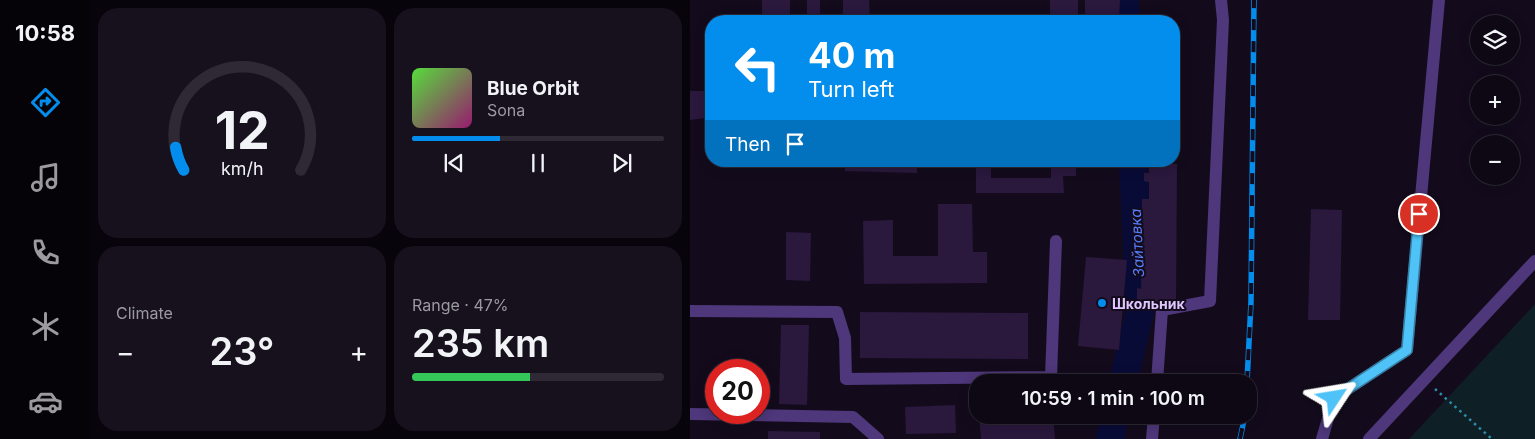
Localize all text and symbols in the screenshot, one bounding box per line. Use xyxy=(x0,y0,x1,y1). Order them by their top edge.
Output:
map controls xyxy=(1470,15,1520,185)
button: layers xyxy=(1470,15,1520,65)
text: 10:58 xyxy=(15,20,75,46)
text: 40 m xyxy=(808,34,896,76)
icon: left xyxy=(725,35,790,100)
button: + xyxy=(1470,75,1520,125)
text: Turn left xyxy=(808,76,894,102)
text: Blue Orbit xyxy=(487,77,579,100)
icon: directions xyxy=(28,85,63,120)
text: 12 xyxy=(214,99,270,162)
text: Sona xyxy=(487,100,525,120)
icon: arrive xyxy=(781,130,809,158)
text: Then xyxy=(725,133,771,156)
button: − xyxy=(1470,135,1520,185)
icon: previous xyxy=(440,149,468,177)
icon: pause xyxy=(524,149,552,177)
icon: next xyxy=(608,149,636,177)
text: km/h xyxy=(221,158,263,179)
icon: music xyxy=(28,160,63,195)
pin xyxy=(1398,193,1440,235)
icon: arrive xyxy=(1405,200,1433,228)
water label: Зайтовка xyxy=(1126,208,1148,278)
icon: phone xyxy=(28,235,63,270)
text: Range · 47% xyxy=(412,295,509,315)
place label: Школьник xyxy=(1112,295,1185,312)
marker: Школьник xyxy=(1096,297,1108,309)
text: Climate xyxy=(116,303,173,323)
icon: climate xyxy=(28,309,63,344)
text: 235 km xyxy=(412,320,549,366)
text: 23° xyxy=(210,328,274,374)
text: − xyxy=(116,335,135,369)
text: + xyxy=(349,335,368,369)
speed limit sign: 20 xyxy=(705,359,770,424)
position arrow xyxy=(1307,371,1359,423)
icon: car xyxy=(28,384,63,419)
text: 10:59 · 1 min · 100 m xyxy=(1021,387,1205,410)

